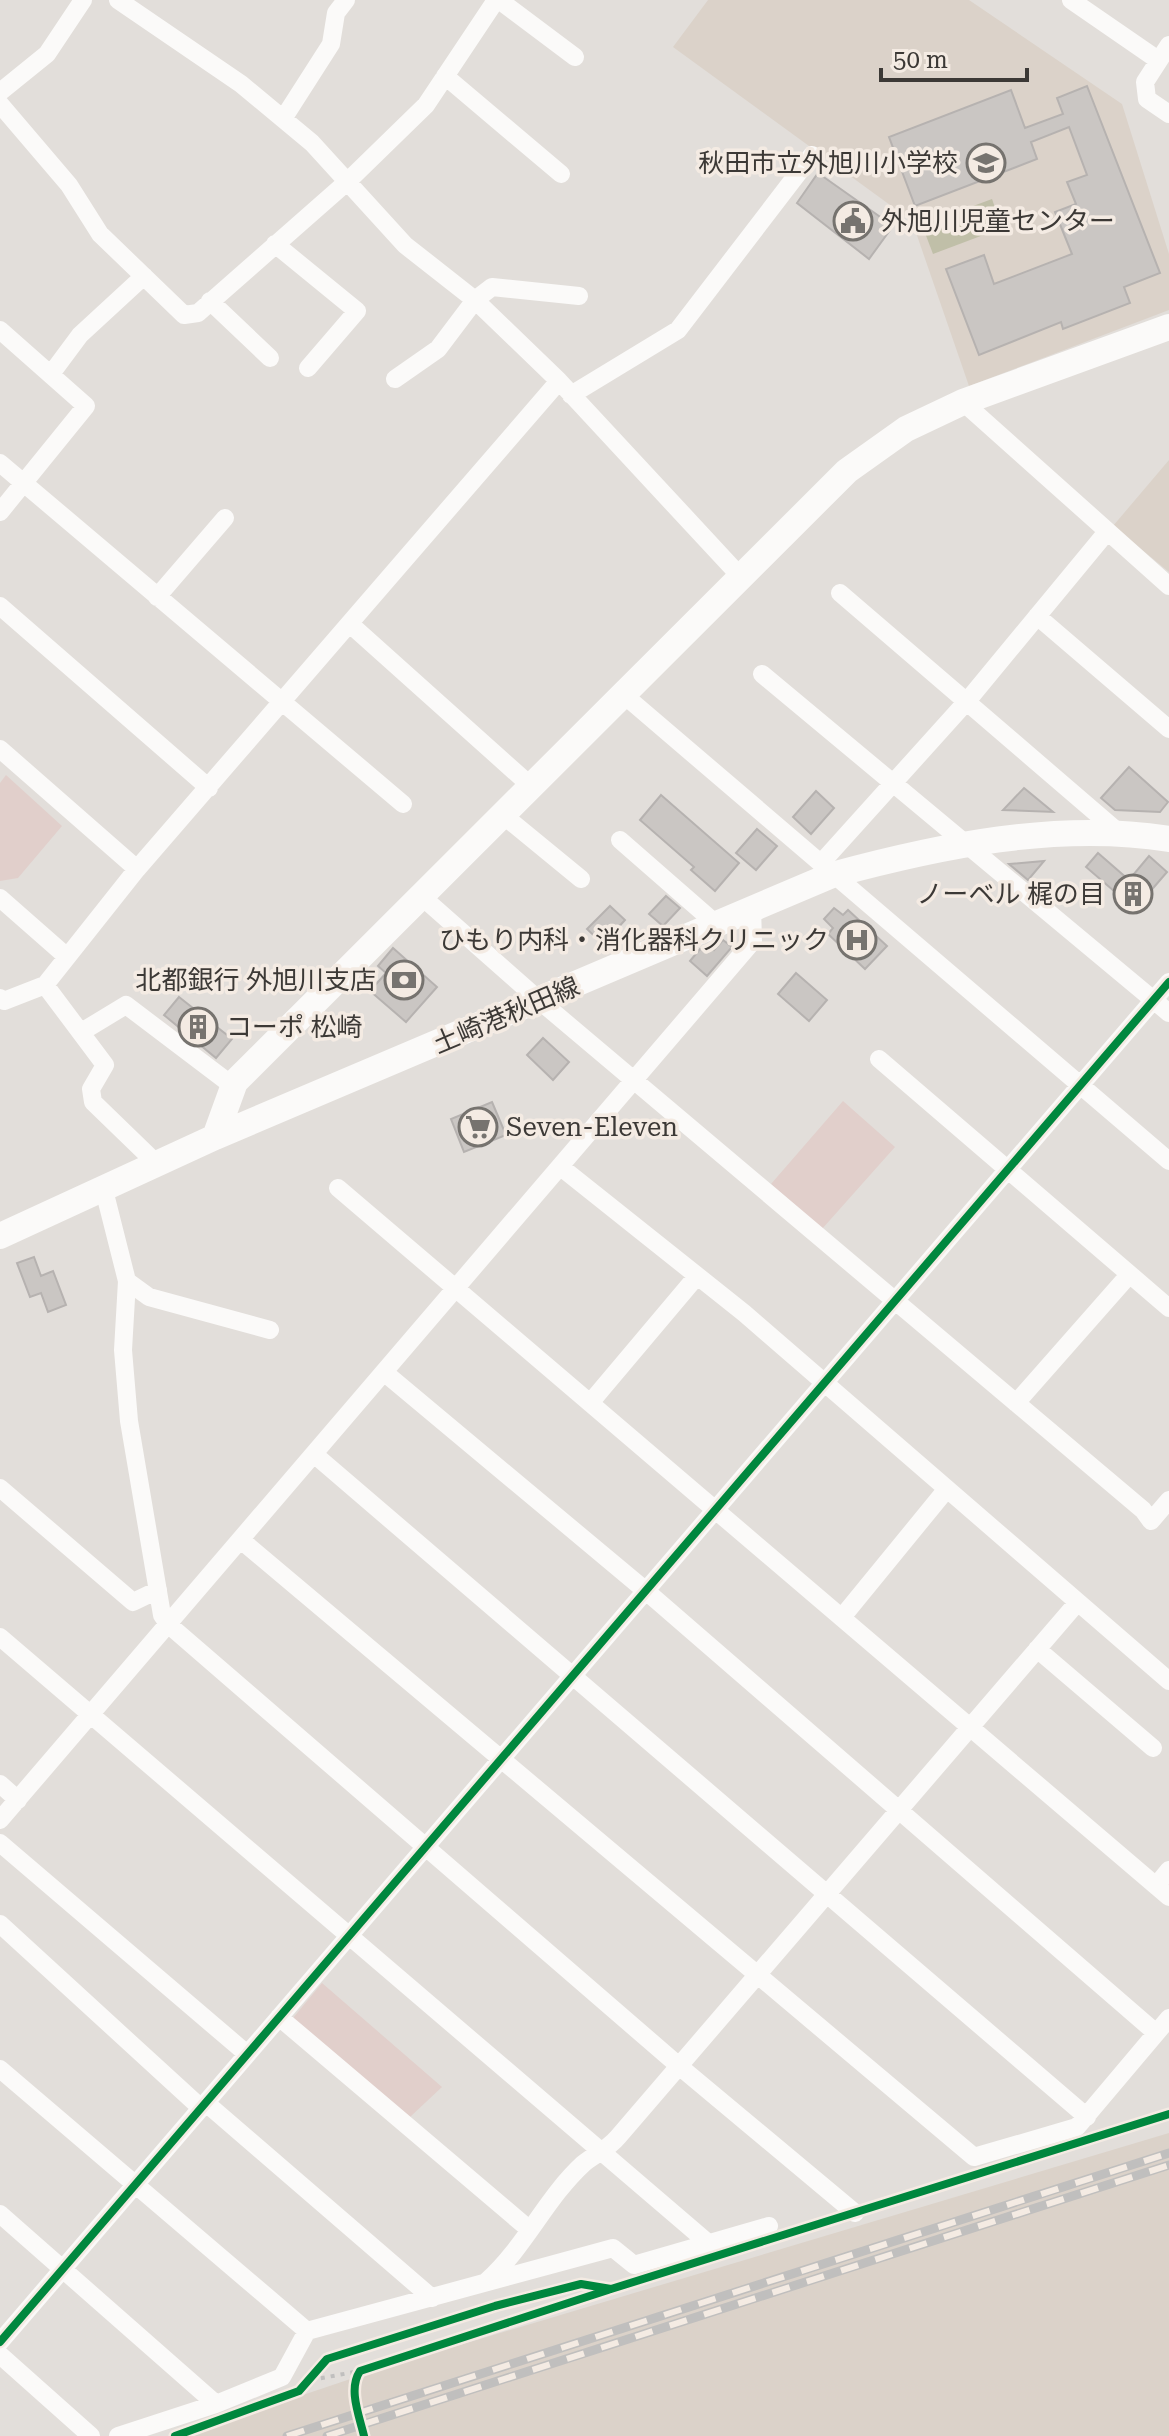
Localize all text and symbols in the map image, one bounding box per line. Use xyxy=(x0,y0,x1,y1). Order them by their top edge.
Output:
scale bar xyxy=(881,32,1027,82)
text: 50 m xyxy=(893,46,948,74)
school or university icon: 秋田市立外旭川小学校 xyxy=(965,142,1007,184)
place label: 秋田市立外旭川小学校 xyxy=(698,148,958,178)
public building icon: 外旭川児童センター xyxy=(832,200,874,242)
place label: 外旭川児童センター xyxy=(881,206,1115,236)
building icon: ノーベル 梶の目 xyxy=(1112,873,1154,915)
place label: ノーベル 梶の目 xyxy=(916,879,1105,909)
hospital icon: ひもり内科・消化器科クリニック xyxy=(836,919,878,961)
place label: ひもり内科・消化器科クリニック xyxy=(439,925,829,955)
bank icon: 北都銀行 外旭川支店 xyxy=(383,959,425,1001)
place label: 北都銀行 外旭川支店 xyxy=(135,965,376,995)
street label: 土崎港秋田線 xyxy=(428,971,584,1059)
building icon: コーポ 松崎 xyxy=(177,1006,219,1048)
place label: コーポ 松崎 xyxy=(226,1012,363,1042)
supermarket icon: Seven-Eleven xyxy=(457,1106,499,1148)
place label: Seven-Eleven xyxy=(506,1112,678,1142)

